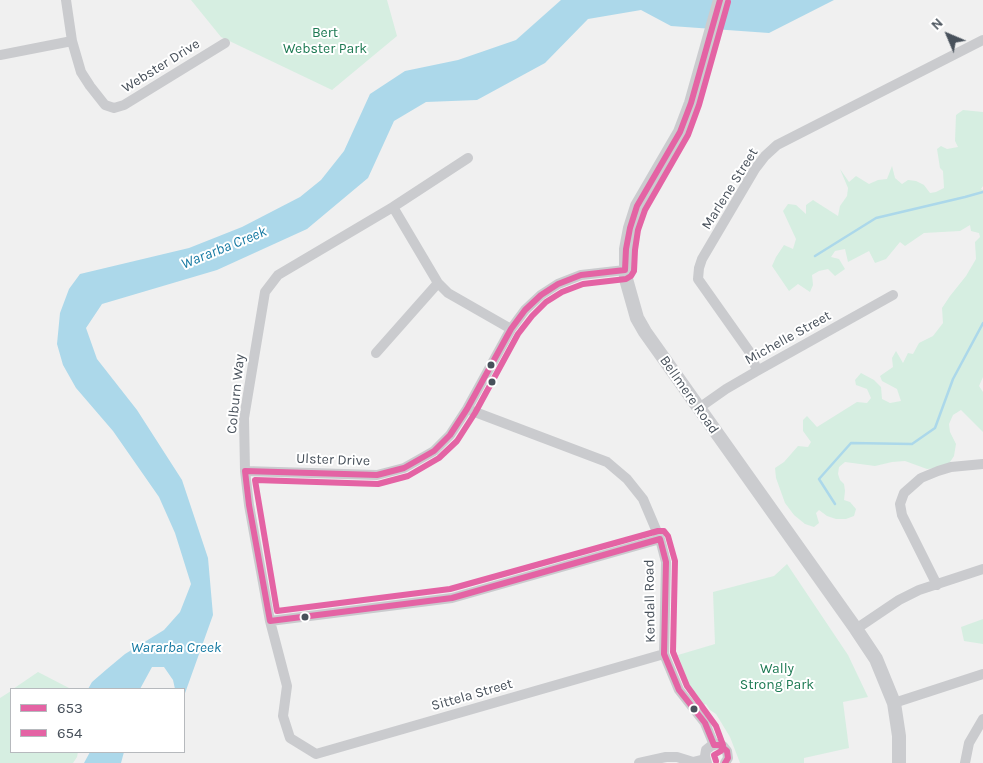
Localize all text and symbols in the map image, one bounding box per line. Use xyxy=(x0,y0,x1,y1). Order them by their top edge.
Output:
north arrow xyxy=(923,10,973,60)
text: N xyxy=(927,14,947,34)
park label: Bert Webster Park xyxy=(283,25,367,58)
street label: Webster Drive xyxy=(119,35,203,97)
street label: Marlene Street xyxy=(698,145,762,233)
water label: Wararba Creek xyxy=(179,223,269,273)
street label: Michelle Street xyxy=(742,307,834,369)
street label: Colburn Way xyxy=(223,353,249,435)
street label: Bellmere Road xyxy=(656,353,722,437)
unlabelled marker xyxy=(486,360,496,370)
unlabelled marker xyxy=(487,377,497,387)
street label: Ulster Drive xyxy=(296,450,370,470)
street label: Kendall Road xyxy=(641,559,659,643)
unlabelled marker xyxy=(300,612,310,622)
water label: Wararba Creek xyxy=(131,639,221,657)
park label: Wally Strong Park xyxy=(740,661,814,694)
street label: Sittela Street xyxy=(429,675,515,715)
legend xyxy=(10,688,185,753)
text: 653 xyxy=(57,699,83,717)
unlabelled marker xyxy=(689,704,699,714)
text: 654 xyxy=(57,724,82,742)

